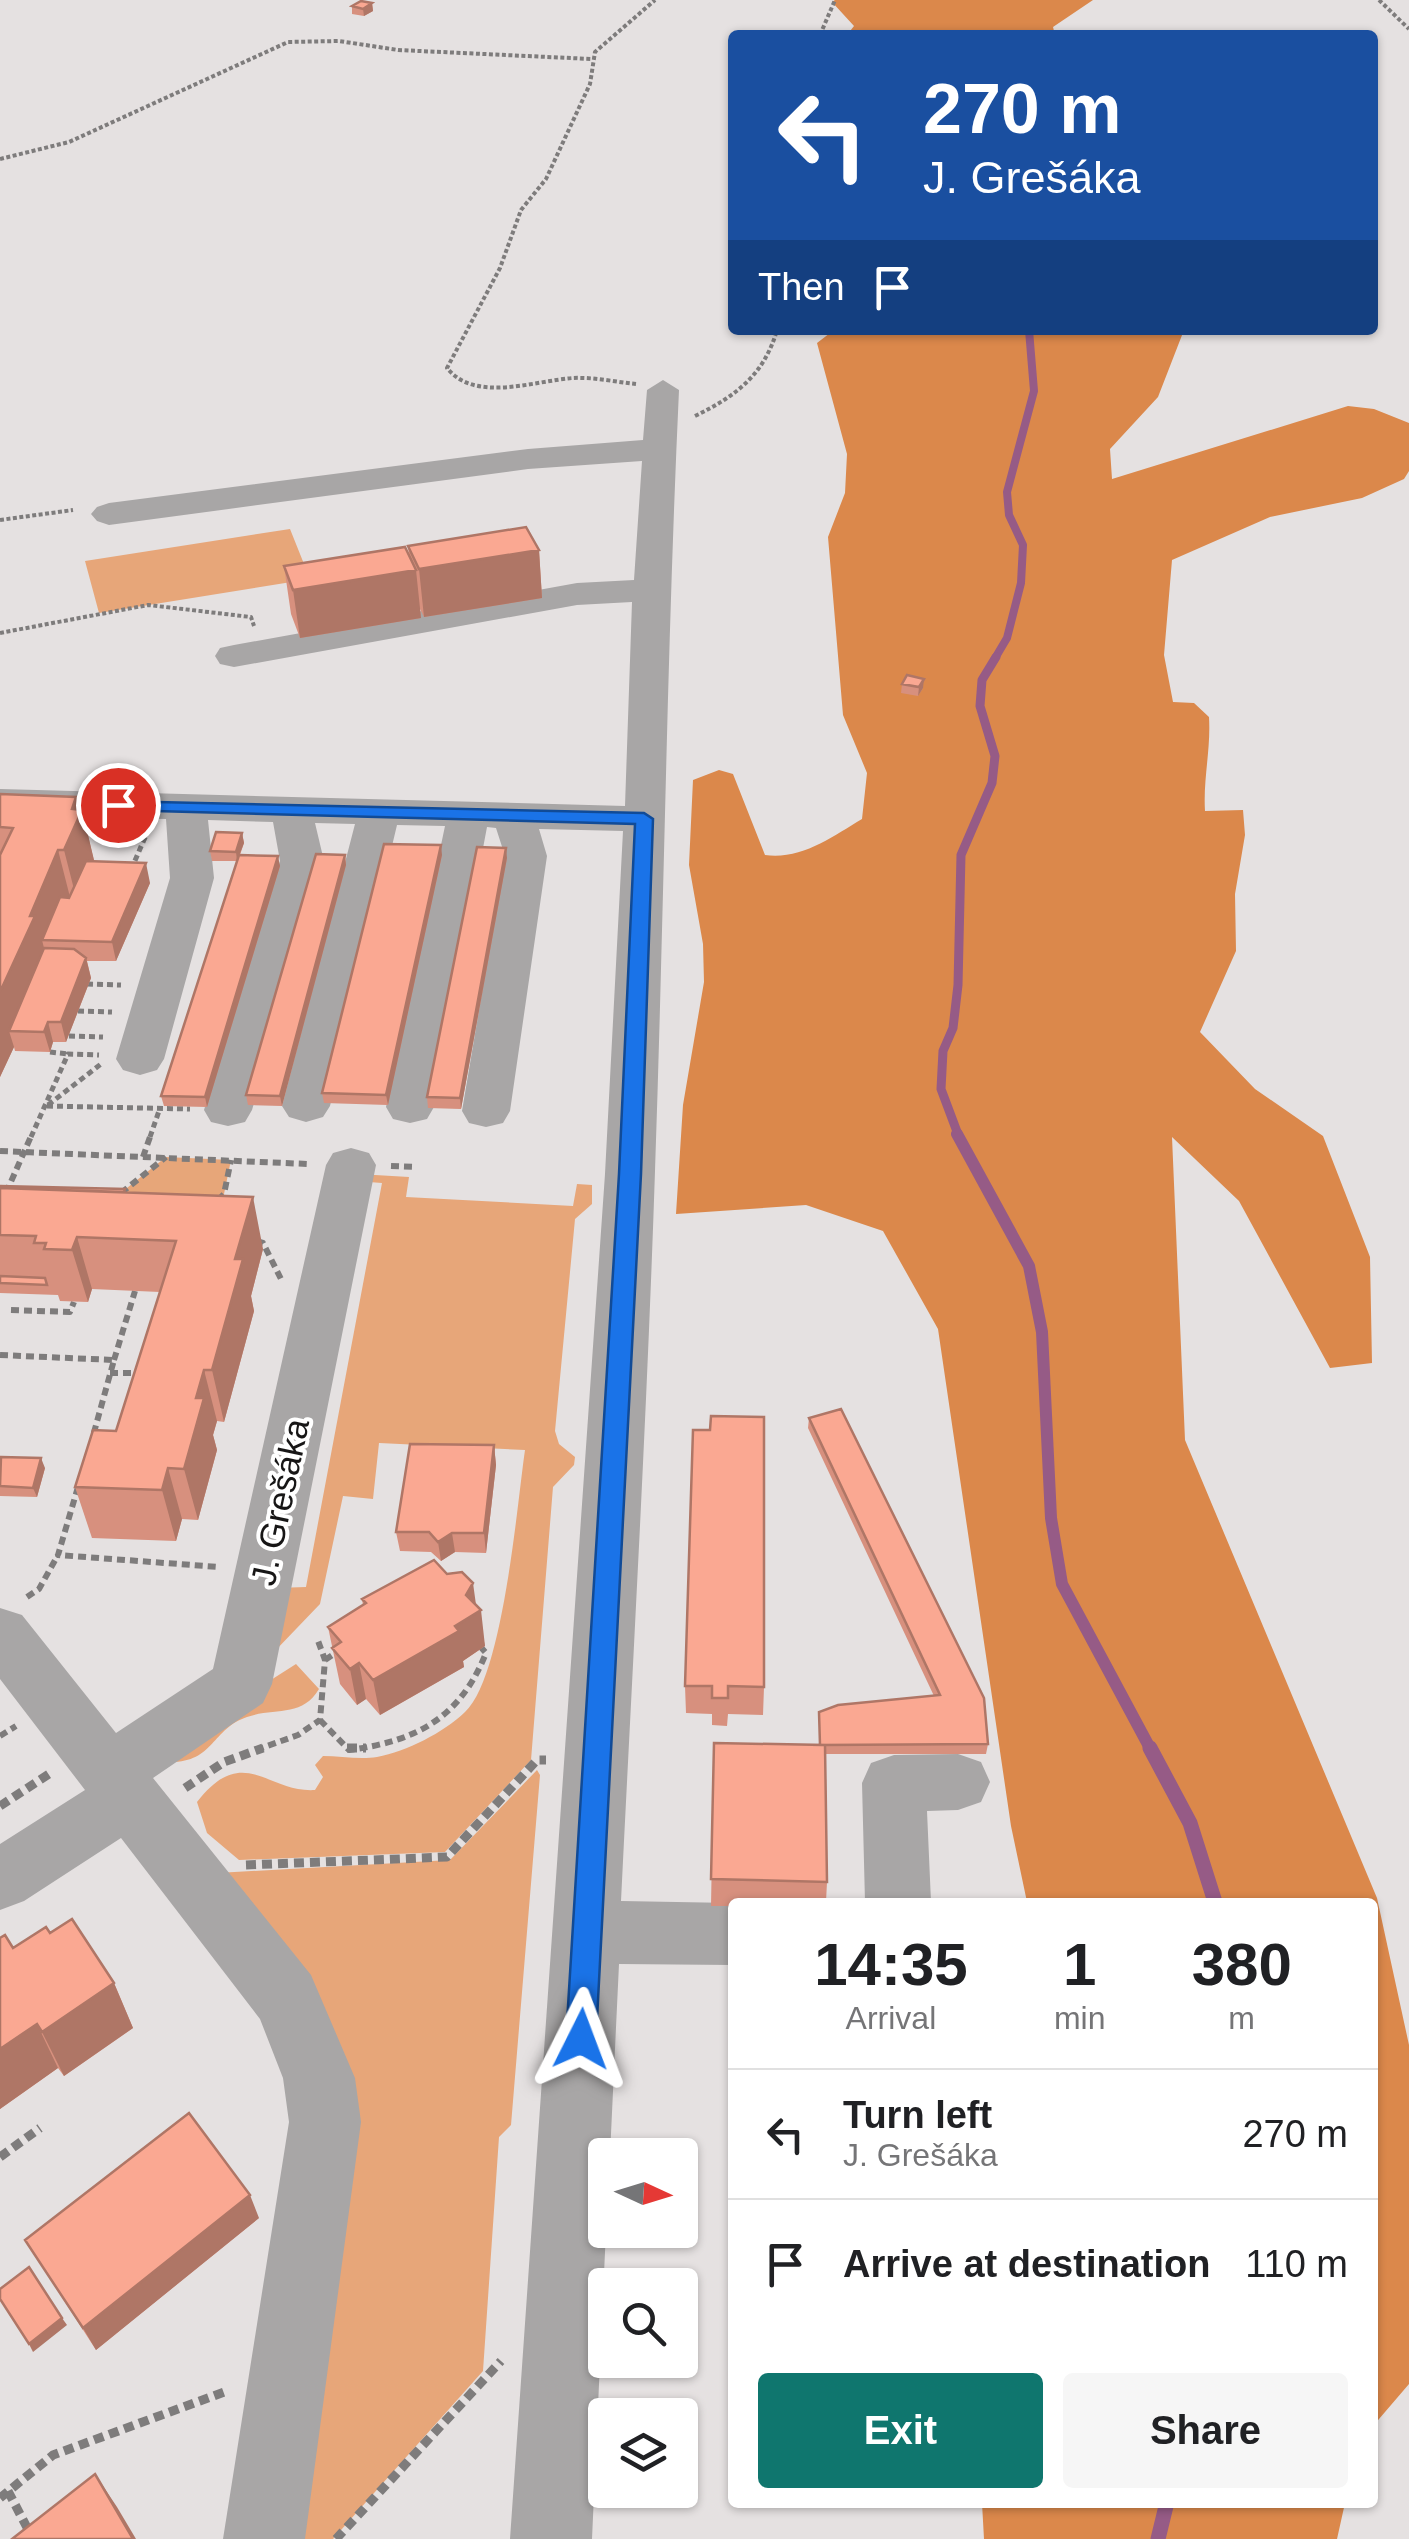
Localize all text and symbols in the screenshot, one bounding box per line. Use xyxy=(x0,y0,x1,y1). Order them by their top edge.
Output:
icon: left xyxy=(758,70,888,200)
text: 270 m xyxy=(923,70,1121,148)
text: J. Grešáka xyxy=(923,152,1141,203)
icon: arrive xyxy=(865,260,920,315)
text: Then xyxy=(758,266,845,308)
pin xyxy=(76,763,161,848)
icon: arrive xyxy=(91,778,146,833)
street label: J. Grešáka xyxy=(243,1415,316,1589)
text: 14:35 xyxy=(814,1931,968,1998)
text: 1 xyxy=(1063,1931,1096,1998)
text: 380 xyxy=(1192,1931,1292,1998)
position arrow xyxy=(529,1987,633,2091)
text: Arrival xyxy=(846,2000,936,2036)
text: min xyxy=(1054,2000,1105,2036)
text: m xyxy=(1228,2000,1255,2036)
text: Turn left xyxy=(843,2094,992,2136)
icon: left xyxy=(758,2107,813,2162)
text: 270 m xyxy=(1242,2113,1348,2155)
text: J. Grešáka xyxy=(843,2137,998,2173)
north arrow xyxy=(588,2138,698,2248)
map controls xyxy=(588,2138,698,2508)
icon: arrive xyxy=(758,2237,813,2292)
text: Arrive at destination xyxy=(843,2243,1210,2285)
text: 110 m xyxy=(1245,2243,1348,2285)
button: search xyxy=(588,2268,698,2378)
button: Exit xyxy=(758,2373,1043,2488)
button: Share xyxy=(1063,2373,1348,2488)
button: layers xyxy=(588,2398,698,2508)

